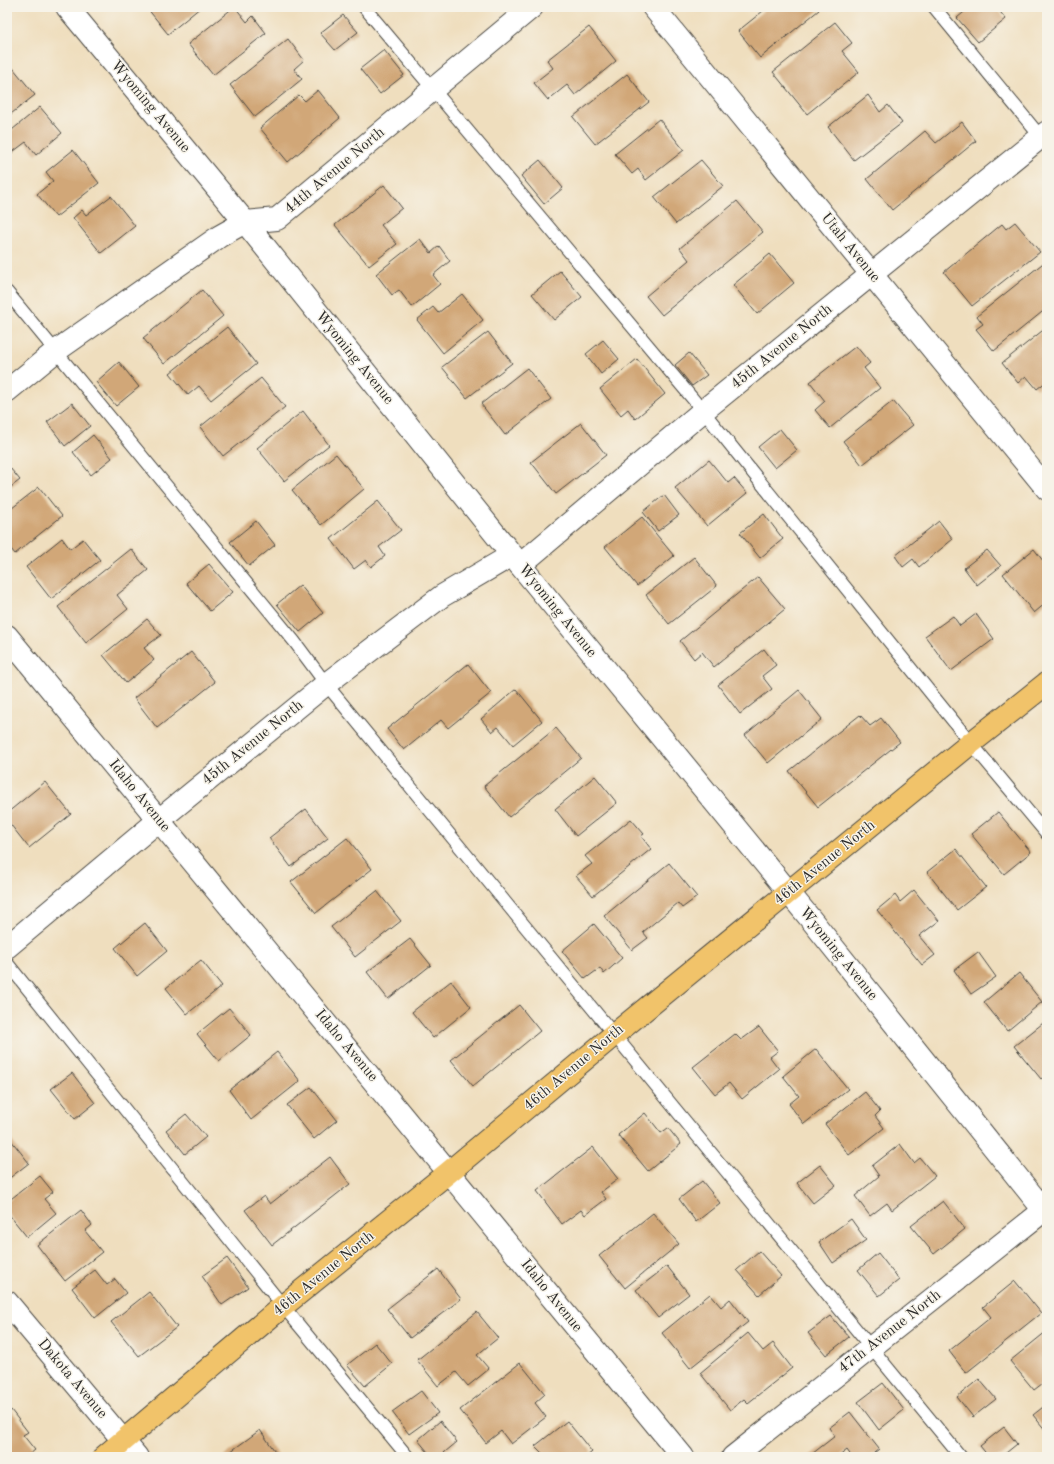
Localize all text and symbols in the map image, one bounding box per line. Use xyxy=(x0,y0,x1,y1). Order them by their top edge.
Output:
street label: Wyoming Avenue xyxy=(107,58,193,156)
street label: 44th Avenue North xyxy=(282,125,388,217)
street label: Utah Avenue xyxy=(818,210,882,286)
street label: 45th Avenue North xyxy=(729,302,835,392)
street label: Wyoming Avenue xyxy=(312,309,396,407)
street label: Wyoming Avenue xyxy=(515,562,599,660)
street label: 45th Avenue North xyxy=(200,698,306,788)
street label: Idaho Avenue xyxy=(105,757,173,835)
street label: 46th Avenue North xyxy=(772,818,878,908)
street label: Wyoming Avenue xyxy=(796,905,880,1003)
street label: Idaho Avenue xyxy=(312,1007,380,1085)
street label: 46th Avenue North xyxy=(521,1022,627,1114)
street label: 46th Avenue North xyxy=(271,1229,377,1319)
street label: Idaho Avenue xyxy=(517,1257,585,1335)
street label: 47th Avenue North xyxy=(836,1287,944,1377)
street label: Dakota Avenue xyxy=(34,1336,110,1422)

